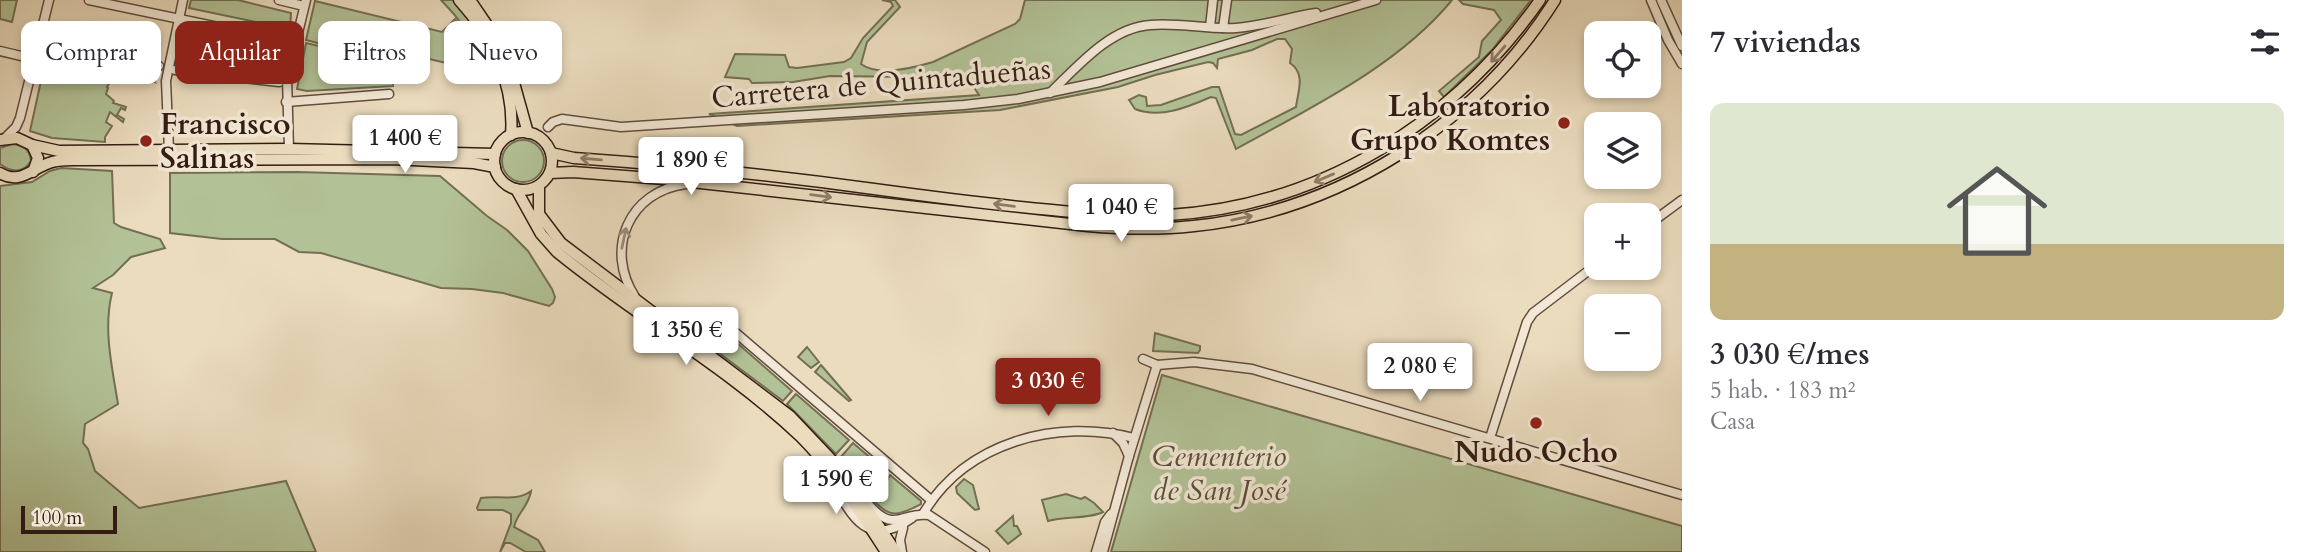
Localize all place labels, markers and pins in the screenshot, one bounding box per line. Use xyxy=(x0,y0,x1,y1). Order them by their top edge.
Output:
place label: Laboratorio Grupo Komtes xyxy=(1350,86,1550,161)
place label: Francisco Salinas xyxy=(160,104,291,179)
marker: Laboratorio Grupo Komtes xyxy=(1556,115,1572,131)
pin: 1 400 € xyxy=(340,116,470,175)
marker: Francisco Salinas xyxy=(138,133,154,149)
pin: 1 890 € xyxy=(626,138,756,197)
pin: 1 040 € xyxy=(1056,184,1186,244)
pin: 1 350 € xyxy=(621,308,751,367)
pin: 2 080 € xyxy=(1355,344,1485,403)
pin: 3 030 € xyxy=(983,358,1113,418)
marker: Nudo Ocho xyxy=(1528,415,1544,431)
place label: Nudo Ocho xyxy=(1454,432,1618,473)
pin: 1 590 € xyxy=(771,456,901,516)

